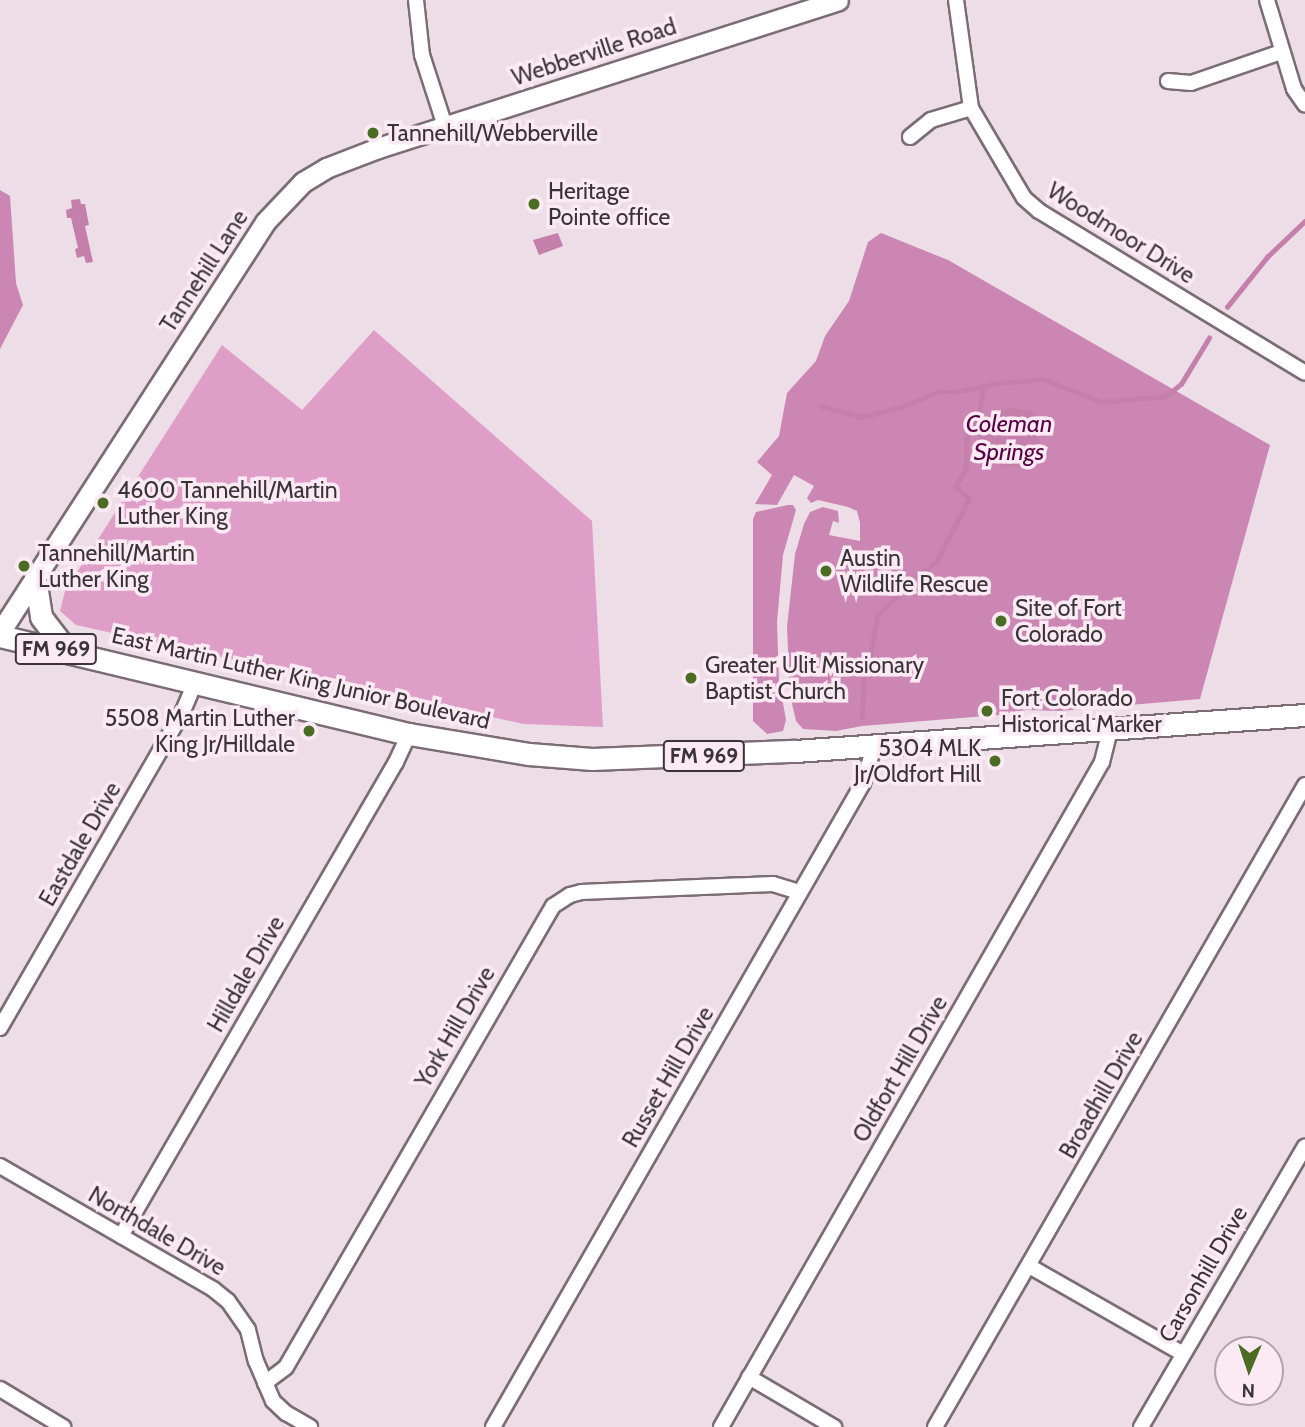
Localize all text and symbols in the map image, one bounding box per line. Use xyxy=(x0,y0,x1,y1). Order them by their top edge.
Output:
street label: Webberville Road xyxy=(508,12,680,92)
place label: Tannehill/Webberville xyxy=(387,119,598,147)
marker: Tannehill/Webberville xyxy=(365,125,381,141)
place label: Heritage Pointe office xyxy=(548,177,670,231)
street label: Woodmoor Drive xyxy=(1042,177,1200,289)
marker: Heritage Pointe office xyxy=(526,196,542,212)
street label: Tannehill Lane xyxy=(154,205,254,337)
water label: Coleman Springs xyxy=(966,410,1052,466)
place label: 4600 Tannehill/Martin Luther King xyxy=(117,476,338,530)
marker: 4600 Tannehill/Martin Luther King xyxy=(95,495,111,511)
place label: Tannehill/Martin Luther King xyxy=(38,539,195,593)
place label: Austin Wildlife Rescue xyxy=(840,544,988,598)
marker: Tannehill/Martin Luther King xyxy=(16,558,32,574)
marker: Austin Wildlife Rescue xyxy=(818,563,834,579)
place label: Site of Fort Colorado xyxy=(1015,594,1122,648)
marker: Site of Fort Colorado xyxy=(993,613,1009,629)
street label: East Martin Luther King Junior Boulevard xyxy=(109,621,493,735)
road number: FM 969 xyxy=(14,632,98,666)
place label: Greater Ulit Missionary Baptist Church xyxy=(705,651,924,705)
marker: Greater Ulit Missionary Baptist Church xyxy=(683,670,699,686)
place label: Fort Colorado Historical Marker xyxy=(1001,684,1162,738)
marker: Fort Colorado Historical Marker xyxy=(979,703,995,719)
place label: 5508 Martin Luther King Jr/Hilldale xyxy=(105,704,295,758)
marker: 5508 Martin Luther King Jr/Hilldale xyxy=(301,723,317,739)
place label: 5304 MLK Jr/Oldfort Hill xyxy=(854,734,981,788)
road number: FM 969 xyxy=(662,738,746,774)
marker: 5304 MLK Jr/Oldfort Hill xyxy=(987,753,1003,769)
street label: Eastdale Drive xyxy=(33,777,127,911)
street label: Hilldale Drive xyxy=(202,911,290,1037)
street label: York Hill Drive xyxy=(409,962,501,1092)
street label: Oldfort Hill Drive xyxy=(847,991,953,1147)
street label: Russet Hill Drive xyxy=(617,1002,719,1152)
street label: Broadhill Drive xyxy=(1054,1027,1148,1163)
street label: Northdale Drive xyxy=(84,1181,230,1281)
street label: Carsonhill Drive xyxy=(1153,1201,1253,1347)
north arrow xyxy=(1214,1336,1284,1406)
text: N xyxy=(1241,1379,1255,1402)

